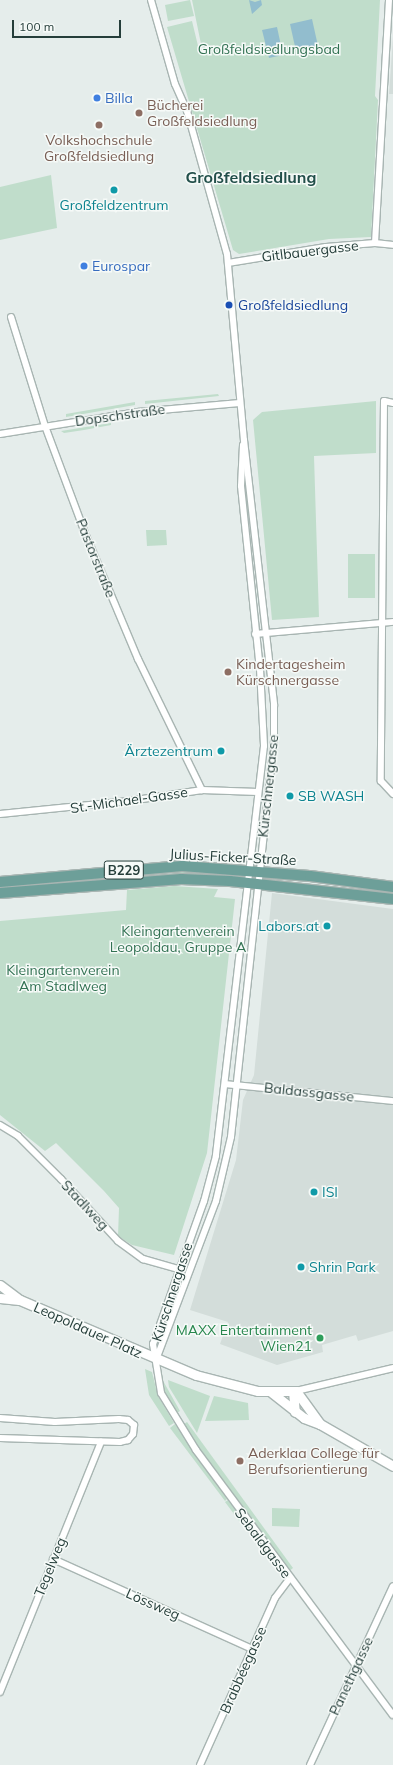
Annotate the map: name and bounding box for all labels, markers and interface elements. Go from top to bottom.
scale bar [14,12,123,38]
text: 100 m [19,19,54,34]
park label: Großfeldsiedlungsbad [198,41,340,57]
place label: Billa [105,90,133,106]
marker: Billa [92,93,102,103]
place label: Bücherei Großfeldsiedlung [147,97,257,130]
marker: Bücherei Großfeldsiedlung [134,108,144,118]
marker: Volkshochschule Großfeldsiedlung [94,120,104,130]
place label: Volkshochschule Großfeldsiedlung [44,132,154,164]
district label: Großfeldsiedlung [186,167,316,187]
marker: Großfeldzentrum [109,185,119,195]
place label: Großfeldzentrum [59,197,169,213]
street label: Gitlbauergasse [261,237,359,265]
place label: Eurospar [92,258,150,274]
marker: Eurospar [79,261,89,271]
place label: Großfeldsiedlung [238,297,348,313]
marker: Großfeldsiedlung [223,299,235,311]
street label: Dopschstraße [74,400,166,430]
street label: Pastorstraße [73,516,119,600]
place label: Kindertagesheim Kürschnergasse [236,656,346,688]
marker: Kindertagesheim Kürschnergasse [223,667,233,677]
street label: Kürschnergasse [254,734,282,838]
place label: Ärztezentrum [125,743,213,759]
marker: Ärztezentrum [216,746,226,756]
street label: St.-Michael-Gasse [69,783,189,817]
place label: SB WASH [298,788,364,804]
marker: SB WASH [285,791,295,801]
street label: Julius-Ficker-Straße [169,845,297,869]
road number: B229 [103,859,145,881]
place label: Labors.at [258,918,319,934]
marker: Labors.at [322,921,332,931]
park label: Kleingartenverein Leopoldau, Gruppe A [110,923,246,956]
park label: Kleingartenverein Am Stadlweg [6,962,120,994]
street label: Baldassgasse [263,1079,355,1105]
street label: Stadlweg [58,1177,112,1233]
place label: ISI [322,1184,338,1200]
marker: ISI [309,1187,319,1197]
street label: Kürschnergasse [148,1240,196,1344]
place label: Shrin Park [309,1259,376,1275]
marker: Shrin Park [296,1262,306,1272]
street label: Leopoldauer Platz [31,1299,145,1361]
place label: MAXX Entertainment Wien21 [176,1322,312,1354]
marker: MAXX Entertainment Wien21 [315,1333,325,1343]
place label: Aderklaa College für Berufsorientierung [248,1445,379,1478]
marker: Aderklaa College für Berufsorientierung [235,1456,245,1466]
street label: Sebaldgasse [231,1505,295,1581]
street label: Tegelweg [31,1535,69,1599]
street label: Lössweg [123,1585,183,1623]
street label: Brabbéegasse [216,1624,270,1716]
street label: Panethgasse [326,1634,376,1718]

